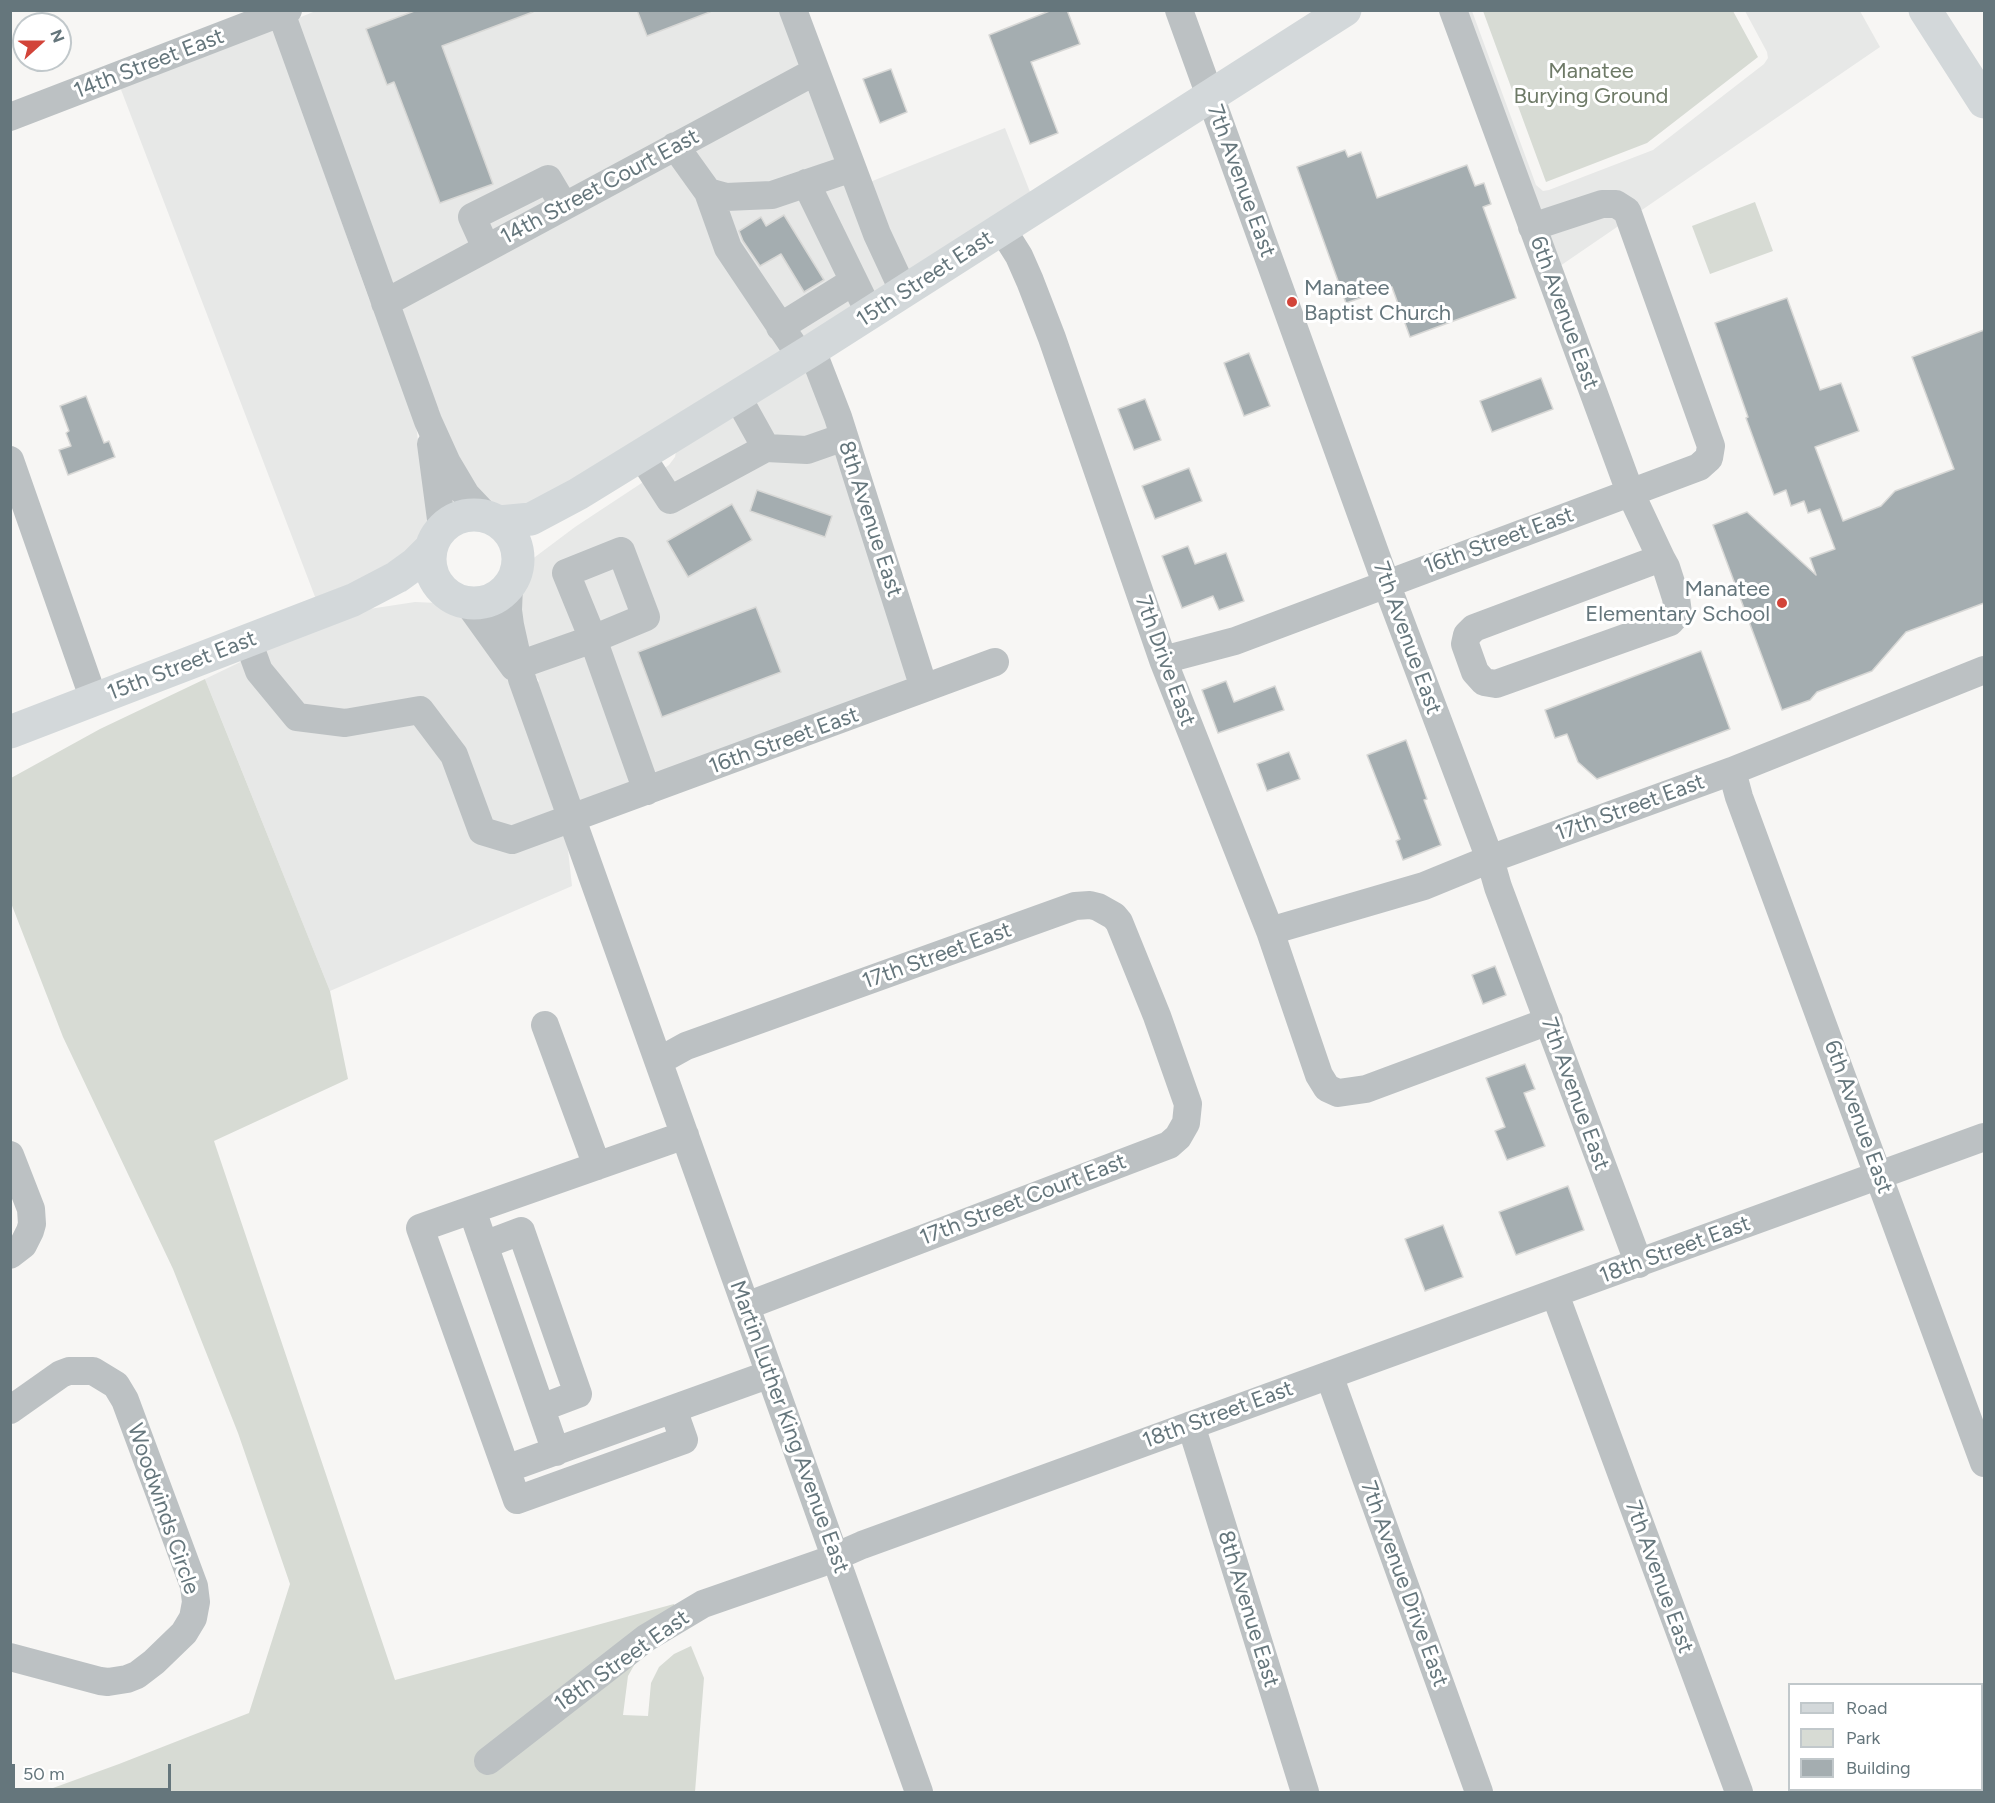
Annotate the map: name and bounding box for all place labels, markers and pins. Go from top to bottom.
place label: Manatee Baptist Church [1304,276,1451,328]
marker: Manatee Baptist Church [1285,295,1299,309]
place label: Manatee Elementary School [1585,577,1770,628]
marker: Manatee Elementary School [1775,596,1789,610]

